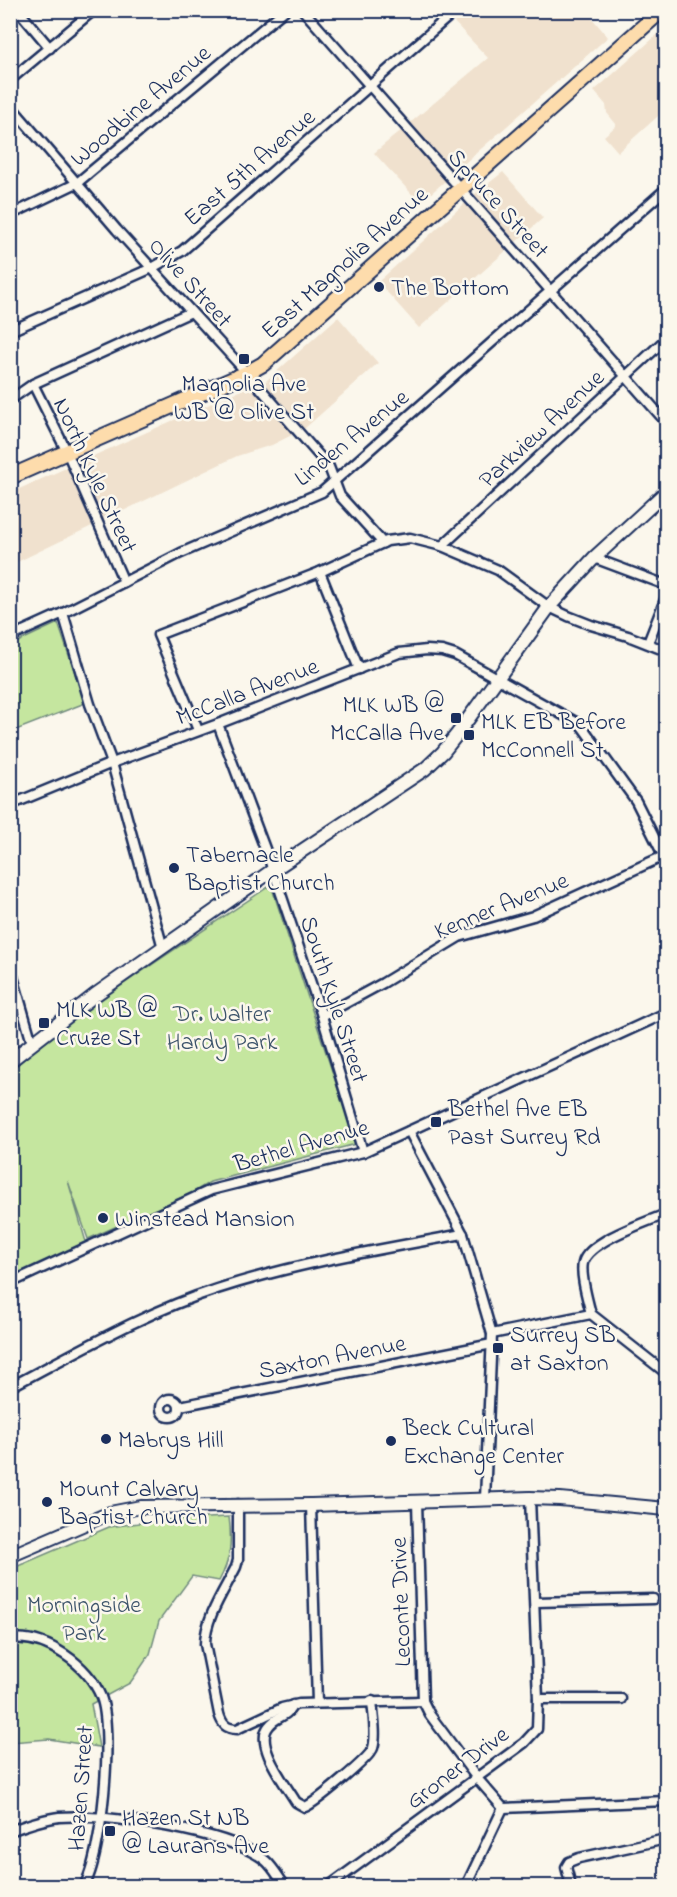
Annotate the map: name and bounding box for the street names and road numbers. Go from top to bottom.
street label: Woodbine Avenue [64,37,220,176]
street label: East 5th Avenue [177,101,324,236]
street label: Spruce Street [438,142,556,267]
street label: East Magnolia Avenue [254,179,437,349]
street label: Olive Street [139,231,239,337]
street label: Parkview Avenue [472,362,614,498]
street label: Linden Avenue [288,381,418,496]
street label: North Kyle Street [42,393,145,560]
street label: McCalla Avenue [172,650,324,737]
street label: Kenner Avenue [430,864,575,950]
street label: South Kyle Street [288,912,376,1088]
street label: Bethel Avenue [229,1111,374,1184]
street label: Saxton Avenue [256,1327,409,1390]
street label: Leconte Drive [383,1536,422,1667]
street label: Groner Drive [400,1718,518,1819]
street label: Hazen Street [61,1724,104,1852]

